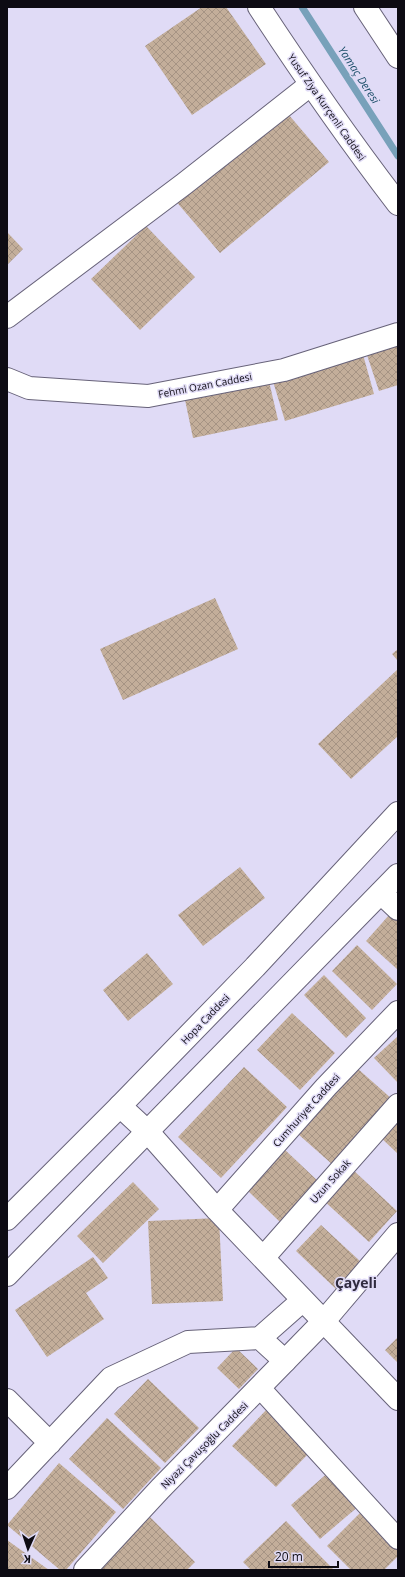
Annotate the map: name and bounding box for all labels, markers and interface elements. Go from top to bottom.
water label: Yamaç Deresi [335,43,384,107]
street label: Yusuf Ziya Kurçenli Caddesi [285,51,369,163]
street label: Fehmi Ozan Caddesi [157,369,253,401]
street label: Hopa Caddesi [178,991,232,1047]
street label: Cumhuriyet Caddesi [269,1070,343,1150]
street label: Uzun Sokak [307,1156,354,1206]
district label: Çayeli [335,1273,377,1292]
street label: Niyazi Çavuşoğlu Caddesi [157,1398,251,1492]
north arrow [8,1529,48,1569]
scale bar [269,1543,338,1569]
text: 20 m [275,1548,303,1565]
text: K [23,1552,31,1567]

